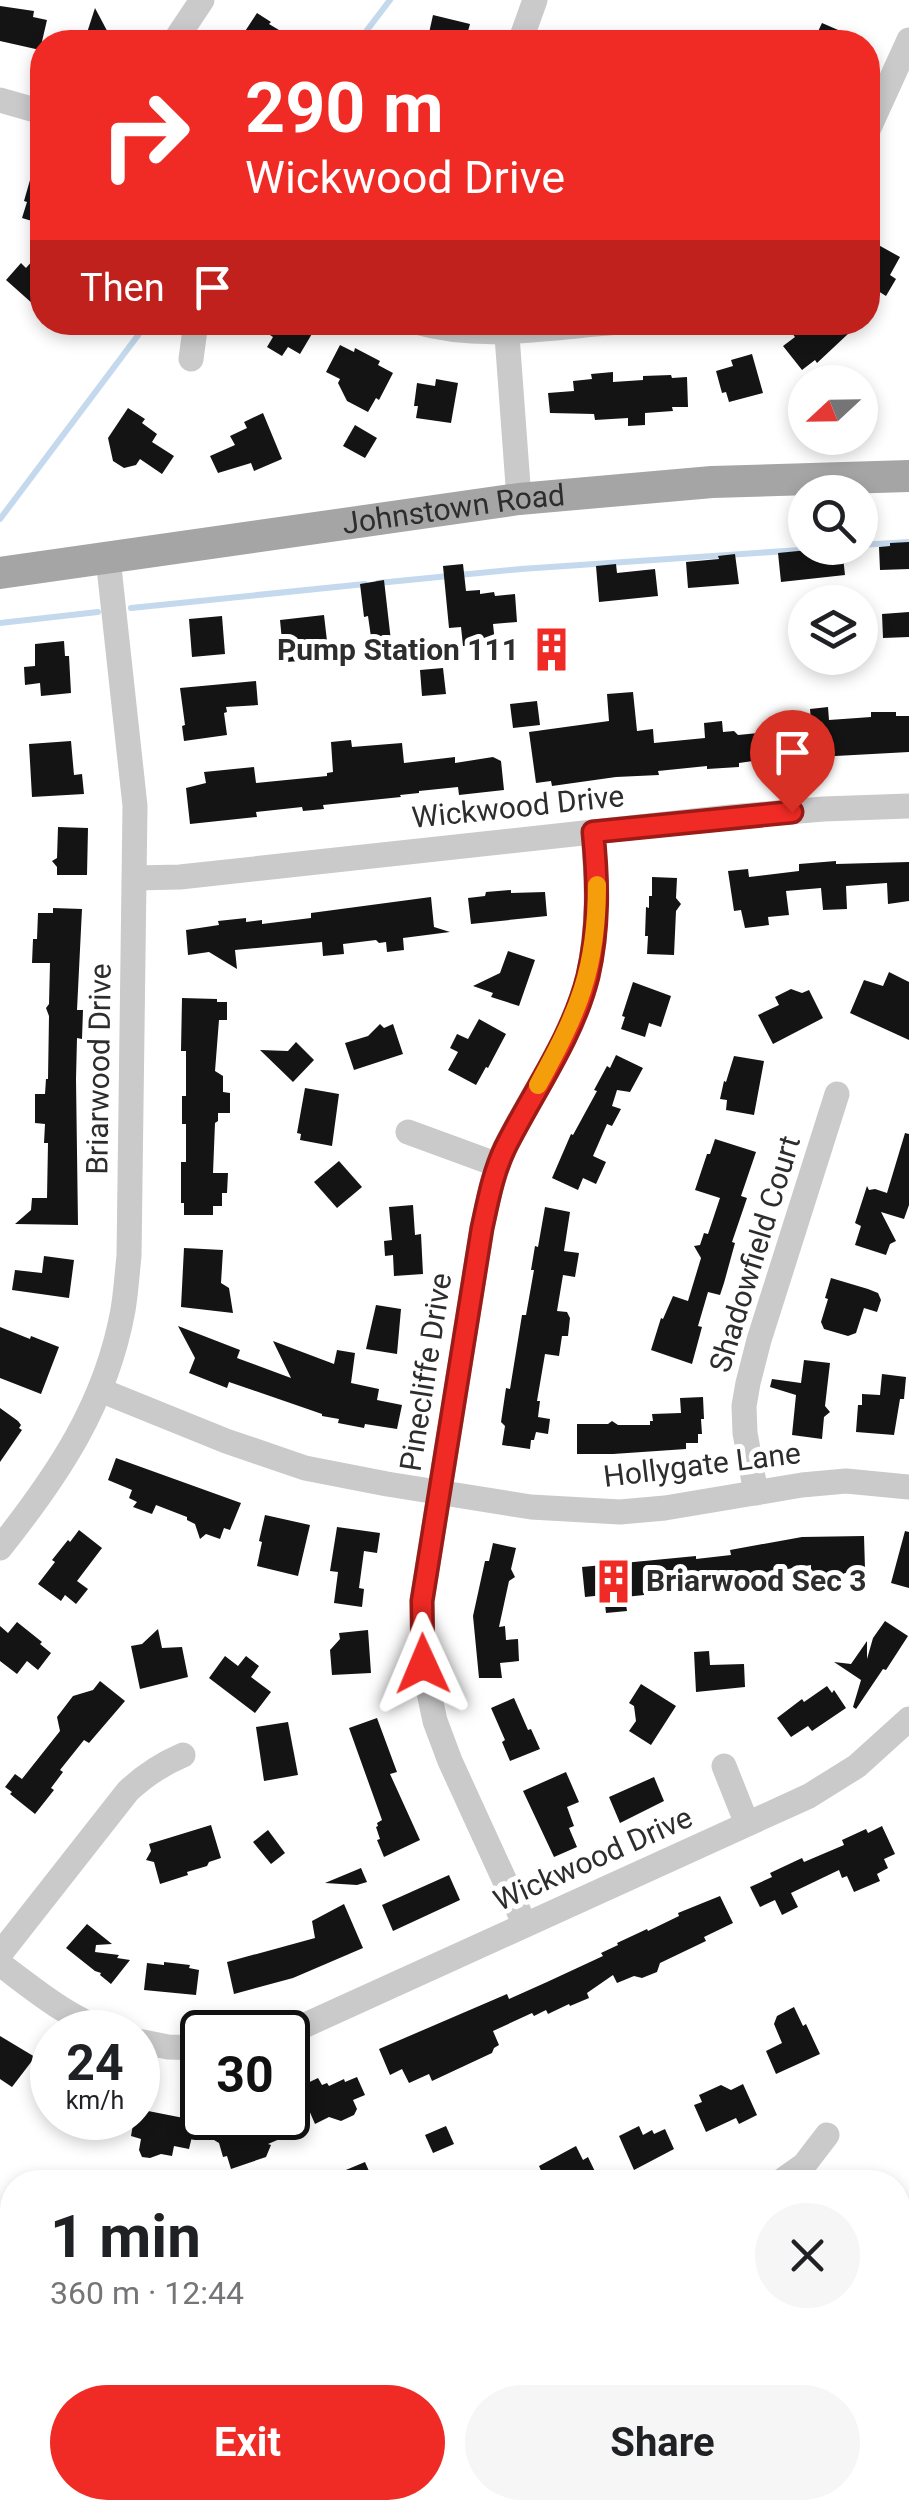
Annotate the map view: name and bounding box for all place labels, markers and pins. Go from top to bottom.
building icon: Pump Station 111 [528,626,576,674]
place label: Pump Station 111 [277,632,519,667]
pin [750,710,835,813]
building icon: Briarwood Sec 3 [589,1557,637,1605]
place label: Briarwood Sec 3 [646,1563,867,1598]

